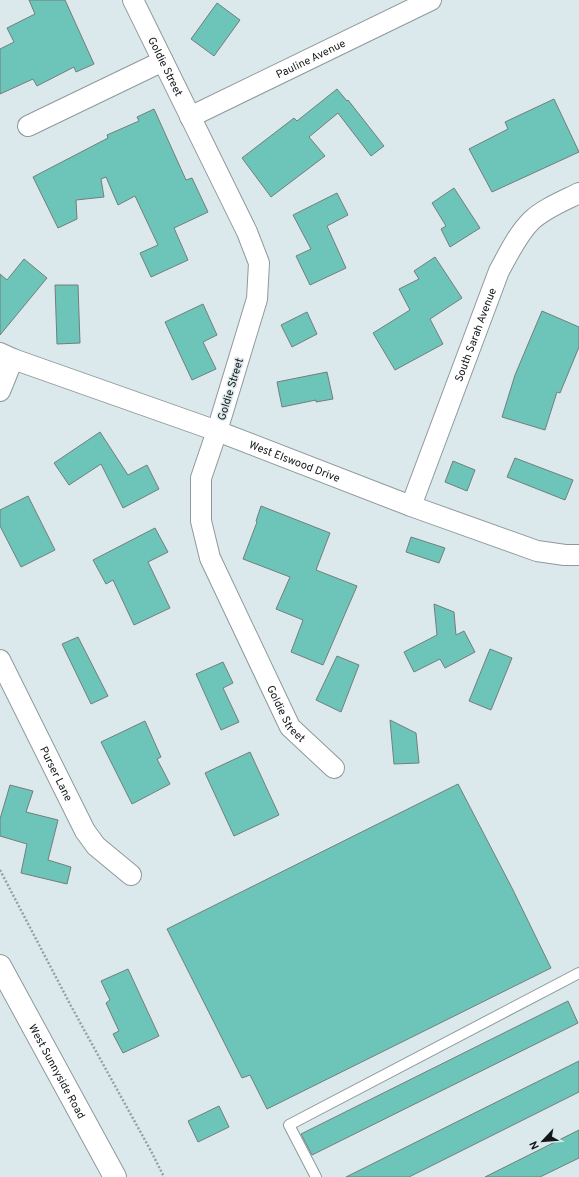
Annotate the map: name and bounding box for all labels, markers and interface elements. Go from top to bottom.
street label: Goldie Street [144,35,185,99]
street label: Pauline Avenue [274,37,348,82]
street label: South Sarah Avenue [452,286,500,384]
street label: Goldie Street [215,356,247,422]
street label: West Elswood Drive [247,438,342,486]
street label: Goldie Street [263,683,308,746]
street label: Purser Lane [36,744,75,804]
street label: West Sunnyside Road [25,1022,88,1122]
north arrow [523,1121,563,1161]
text: N [527,1138,543,1152]

